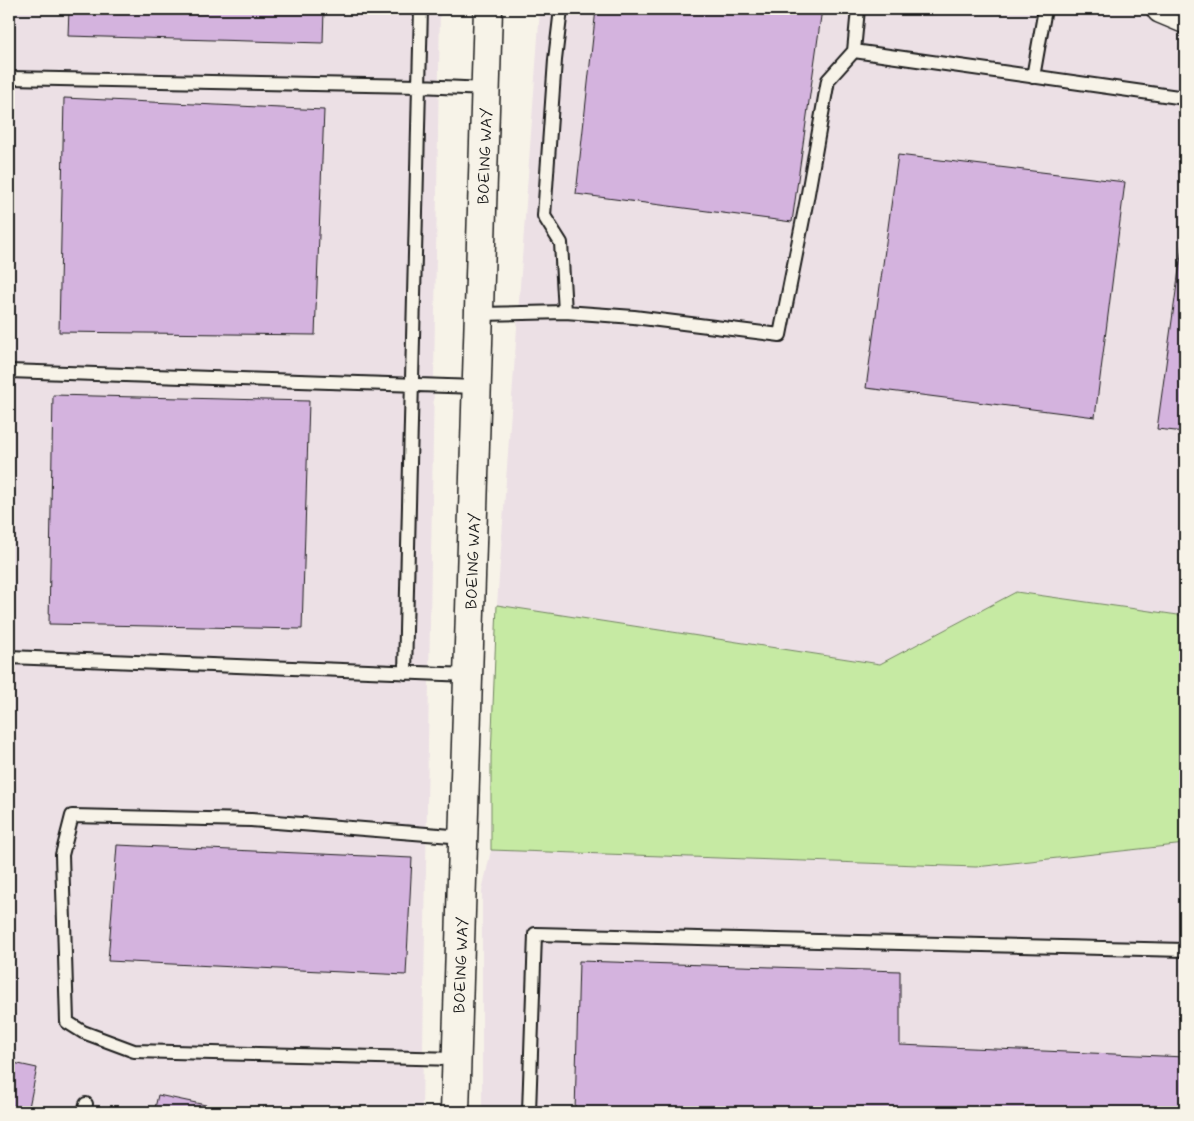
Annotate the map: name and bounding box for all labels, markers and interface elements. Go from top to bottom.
street label: BOEING WAY [473,108,498,205]
street label: BOEING WAY [461,513,486,610]
street label: BOEING WAY [449,917,474,1014]

